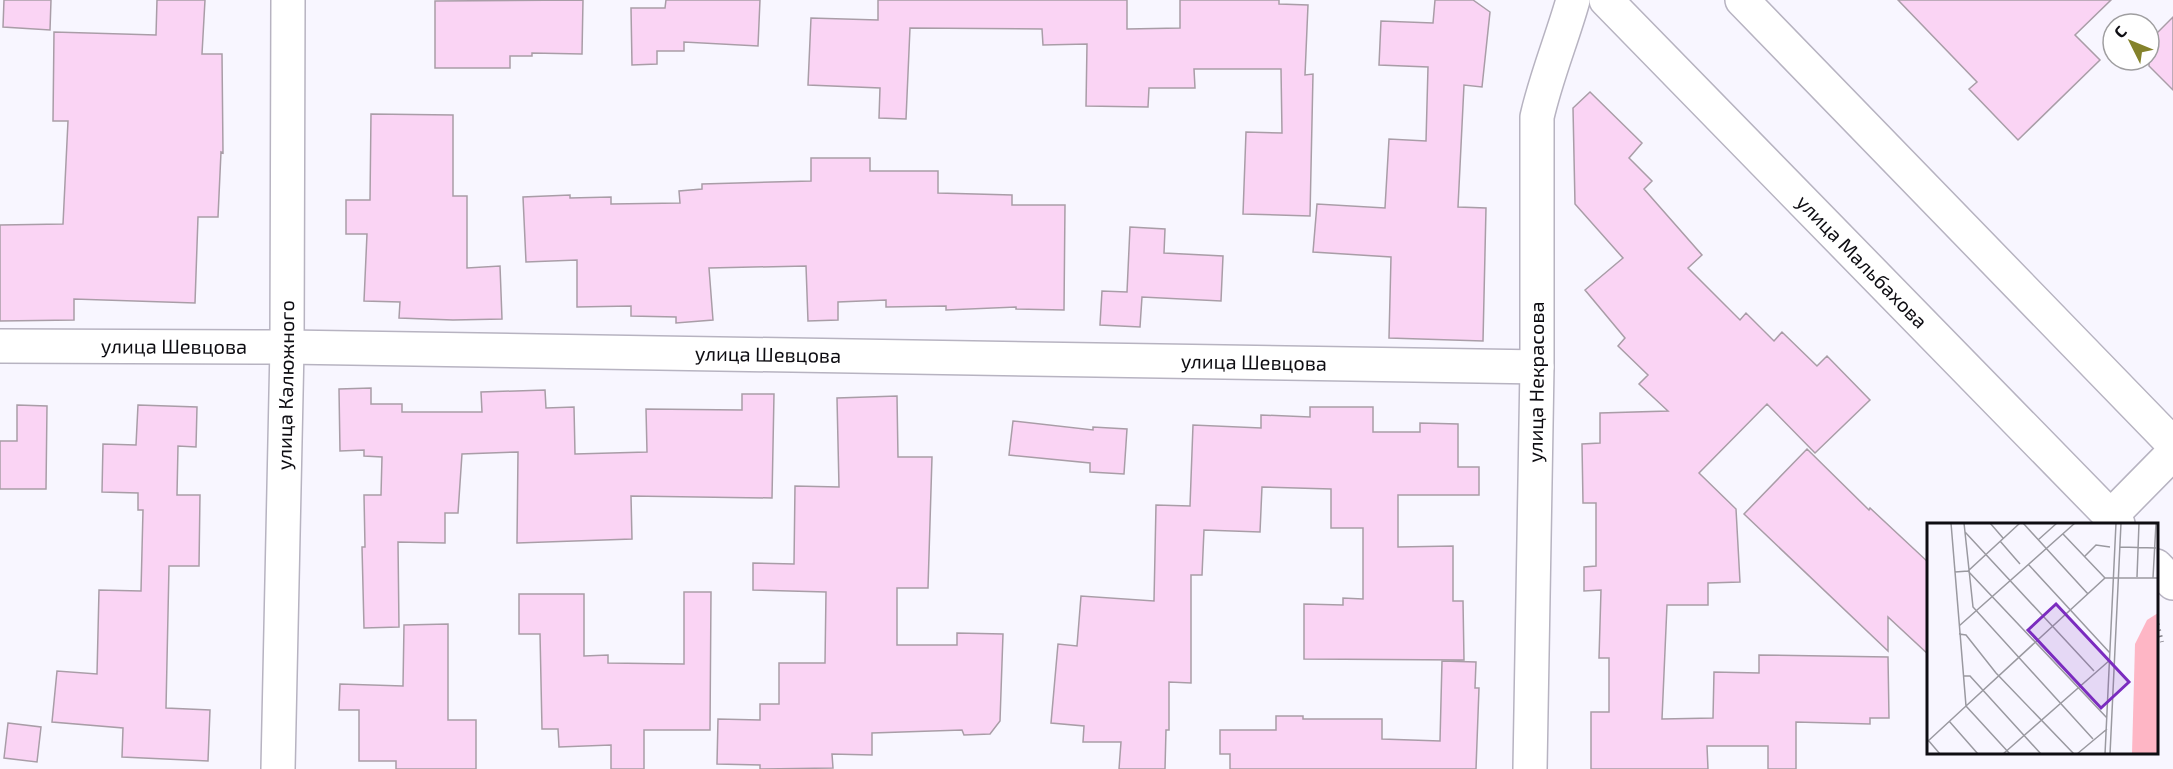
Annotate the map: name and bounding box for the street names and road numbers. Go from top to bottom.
street label: улица Мальбахова [1791,189,1933,333]
street label: улица Калюжного [271,300,298,470]
street label: улица Некрасова [1522,301,1548,463]
street label: улица Шевцова [101,333,247,358]
street label: улица Шевцова [695,341,841,367]
street label: улица Шевцова [1181,348,1327,375]

